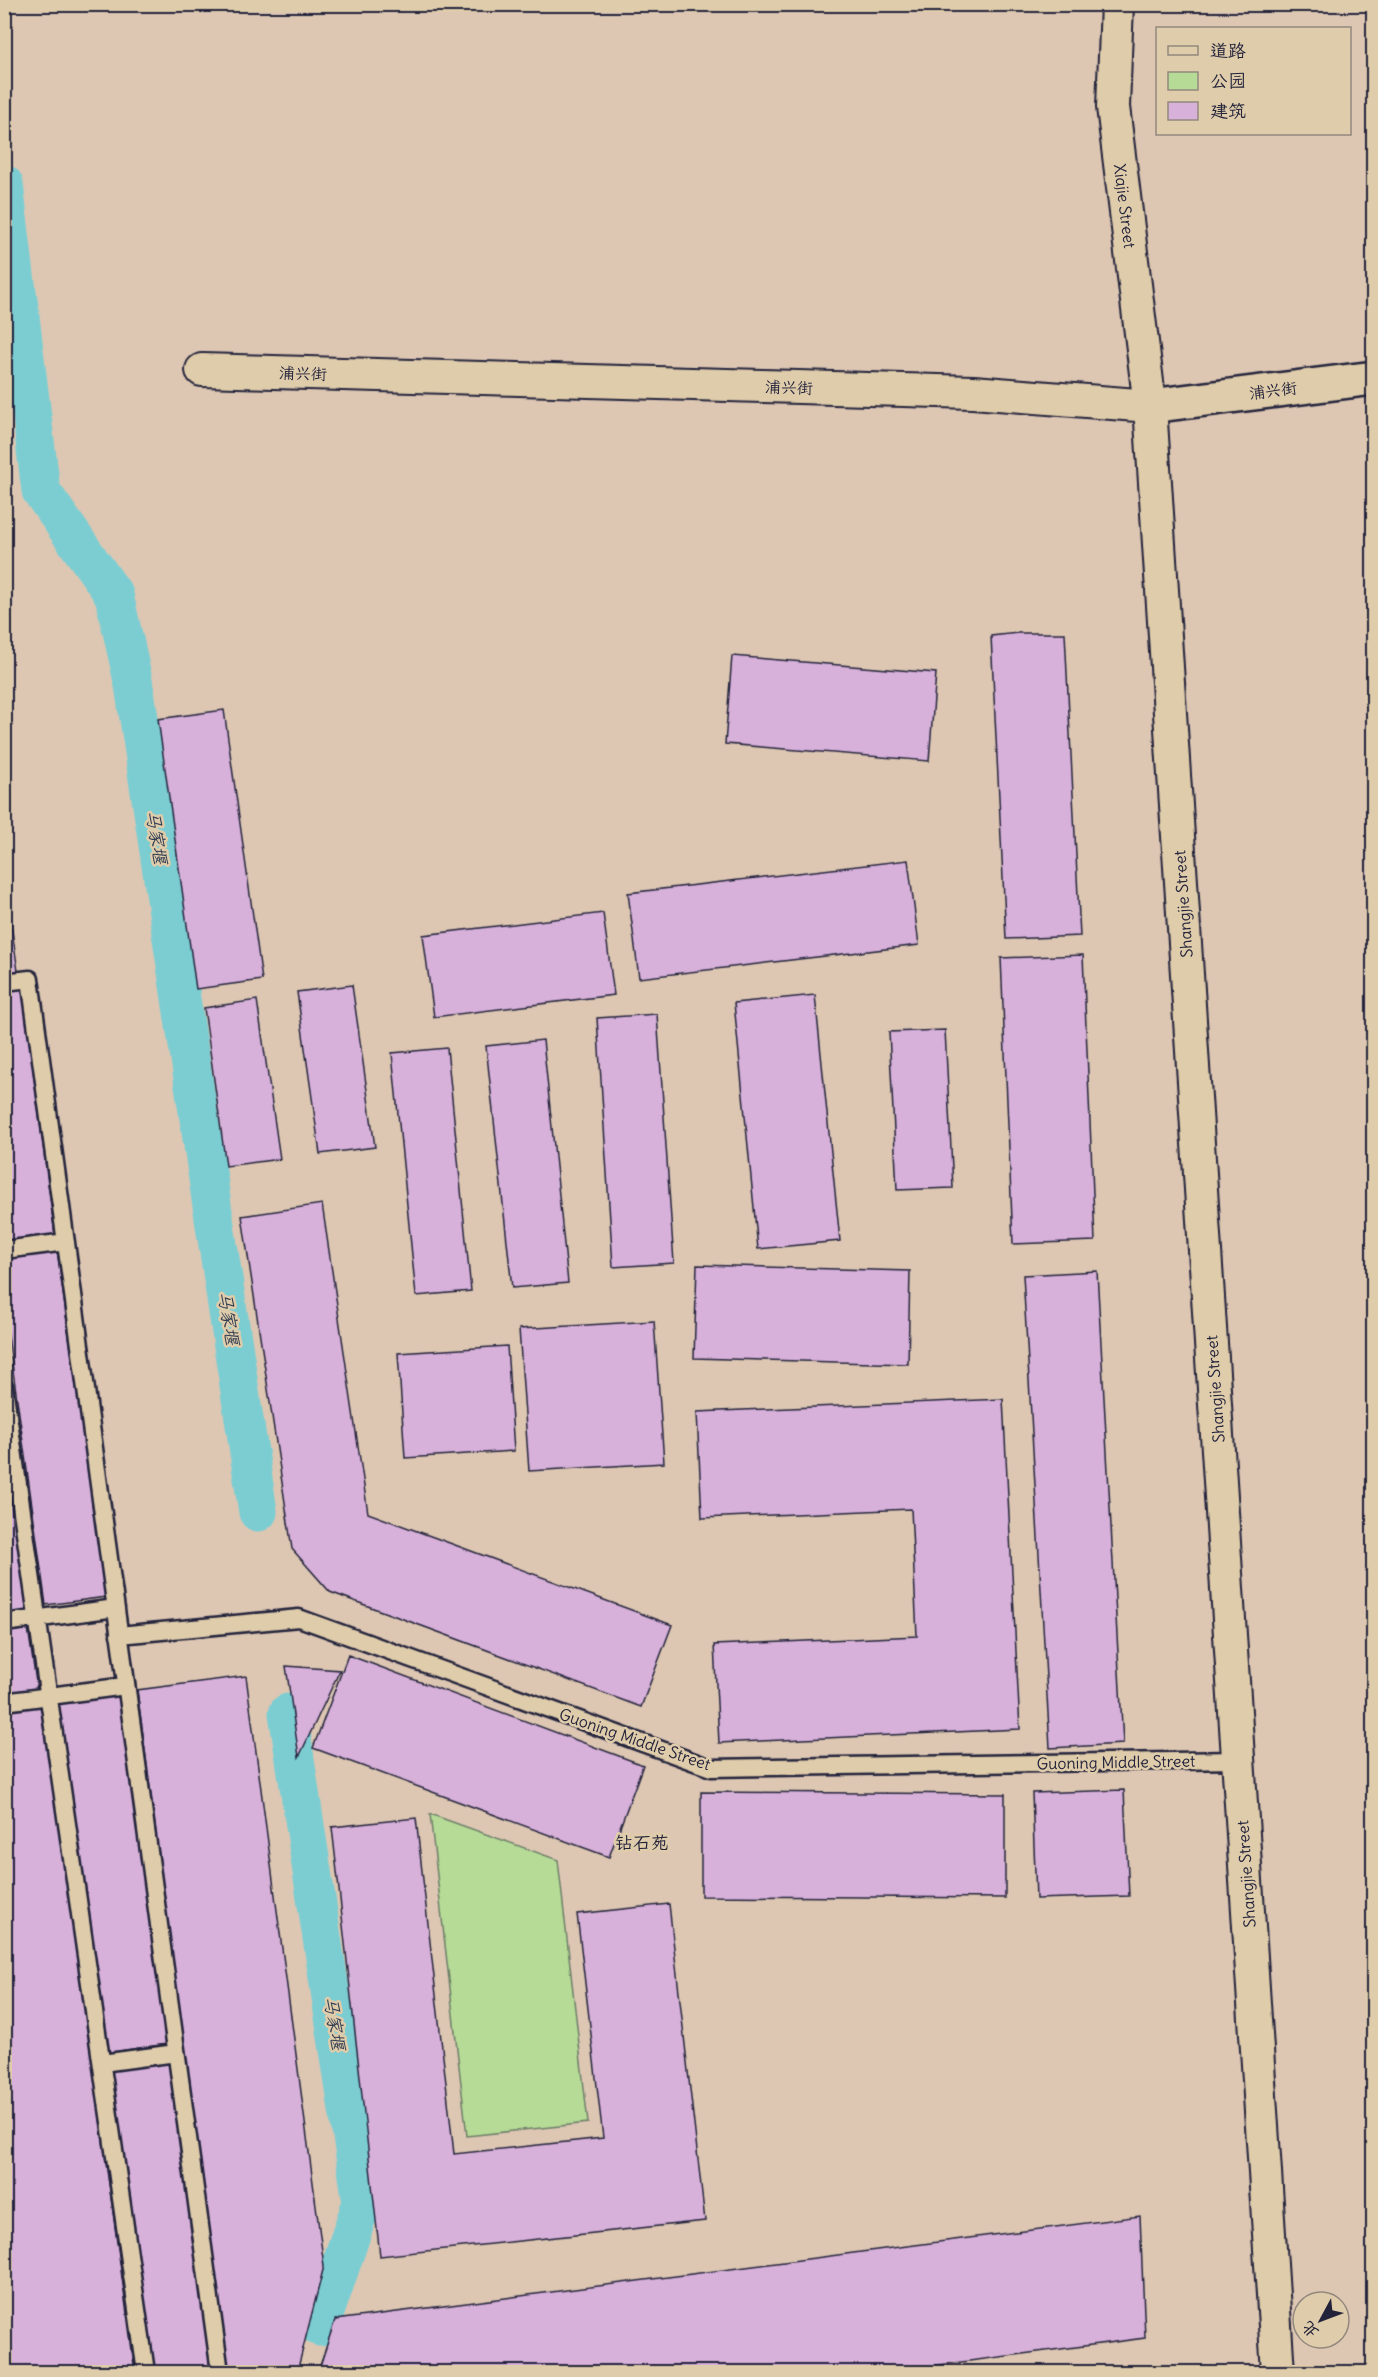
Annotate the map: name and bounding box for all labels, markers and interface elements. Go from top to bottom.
legend [1156,27,1351,135]
text: 道路 [1210,39,1246,62]
text: 公园 [1210,69,1246,92]
text: 建筑 [1210,99,1246,122]
street label: Xiajie Street [1110,163,1140,250]
street label: 浦兴街 [279,362,327,384]
street label: 浦兴街 [765,376,813,398]
street label: 浦兴街 [1248,377,1298,403]
water label: 马家堰 [141,809,173,867]
street label: Shangjie Street [1169,849,1197,958]
water label: 马家堰 [213,1290,245,1348]
street label: Shangjie Street [1201,1334,1229,1443]
street label: Guoning Middle Street [557,1704,714,1774]
street label: Guoning Middle Street [1036,1751,1196,1773]
street label: Shangjie Street [1232,1819,1260,1928]
district label: 钻石苑 [615,1831,669,1854]
water label: 马家堰 [319,1995,351,2053]
north arrow [1291,2290,1351,2350]
text: 北 [1297,2317,1322,2342]

